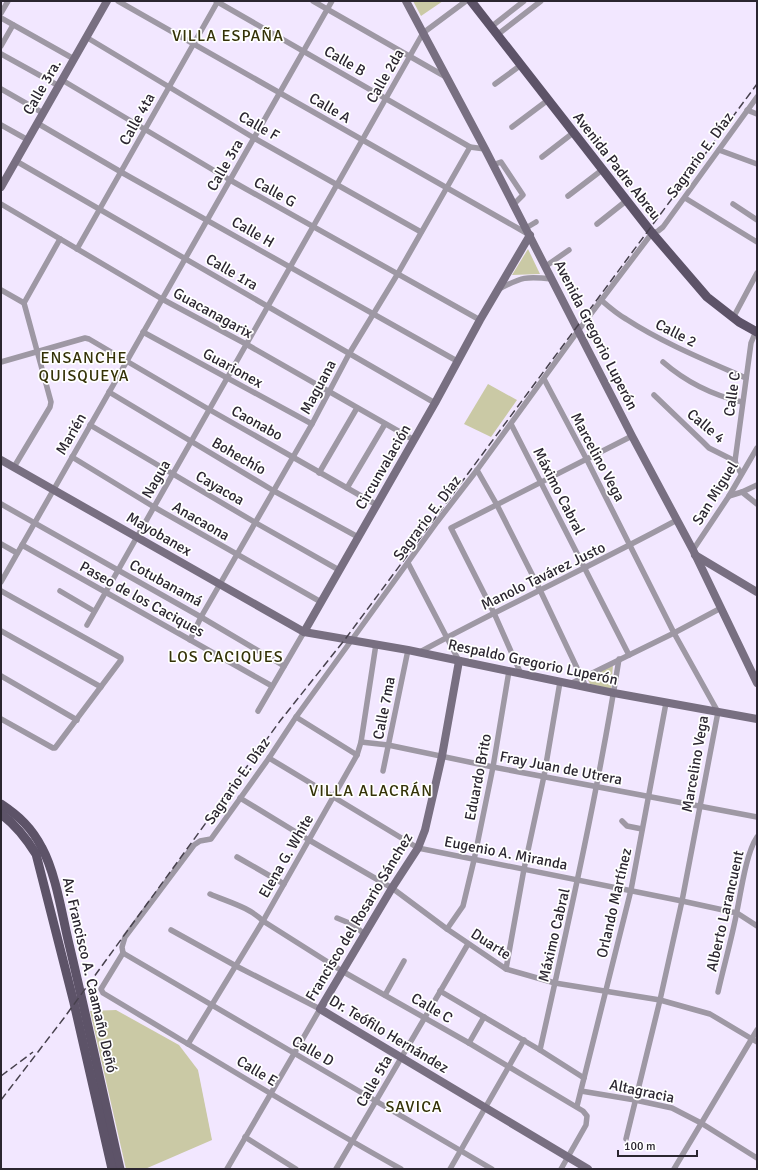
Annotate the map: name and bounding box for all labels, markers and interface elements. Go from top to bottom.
district label: VILLA ESPAÑA [172,26,284,46]
street label: Calle B [321,42,369,80]
street label: Calle 2da [362,46,408,106]
street label: Calle 3ra. [19,56,65,118]
street label: Calle A [306,89,354,127]
street label: Calle 4ta [115,90,159,148]
street label: Calle F [236,107,283,145]
street label: Avenida Padre Abreu [569,108,665,224]
street label: Sagrario E. Díaz [663,108,737,201]
street label: Calle 3ra [203,136,247,194]
street label: Calle G [251,173,299,211]
street label: Calle H [229,213,277,251]
street label: Calle 1ra [203,250,261,294]
street label: Avenida Gregorio Luperón [550,257,642,413]
street label: Guacanagarix [170,284,256,342]
street label: Calle 2 [652,315,700,351]
street label: Guarionex [200,344,266,392]
district label: ENSANCHE QUISQUEYA [39,348,129,386]
street label: Maguana [296,357,340,417]
street label: Calle C [720,371,744,417]
street label: Caonabo [228,402,286,444]
street label: Calle 4 [683,405,729,447]
street label: Marién [52,410,90,458]
street label: Marcelino Vega [567,410,629,504]
street label: Circunvalación [351,421,415,513]
street label: Bohechío [209,433,270,479]
street label: Máximo Cabral [529,444,589,538]
street label: Nagua [138,457,174,501]
street label: San Miguel [688,458,742,528]
street label: Cayacoa [192,467,248,509]
street label: Sagrario E. Díaz [389,472,465,564]
street label: Anacaona [169,497,233,545]
street label: Mayobanex [123,508,195,560]
street label: Manolo Tavárez Justo [478,538,608,614]
street label: Cotubanamá [126,556,206,610]
street label: Paseo de los Caciques [77,557,208,641]
street label: Respaldo Gregorio Luperón [446,635,620,689]
district label: LOS CACIQUES [168,647,284,667]
street label: Calle 7ma [369,675,399,741]
street label: Marcelino Vega [678,714,712,814]
street label: Eduardo Brito [461,732,495,822]
street label: Sagrario E. Díaz [200,734,274,828]
street label: Fray Juan de Utrera [498,747,624,789]
district label: VILLA ALACRÁN [309,781,433,801]
street label: Elena G. White [255,811,317,901]
street label: Francisco del Rosario Sánchez [302,829,417,1004]
street label: Eugenio A. Miranda [443,832,569,874]
street label: Orlando Martínez [593,846,635,960]
street label: Alberto Larancuent [702,849,748,973]
street label: Av. Francisco A. Caamaño Deñó [59,876,121,1075]
street label: Máximo Cabral [534,886,574,984]
street label: Duarte [468,924,514,964]
street label: Calle C [408,989,456,1027]
street label: Dr. Teófilo Hernández [326,991,452,1077]
street label: Calle D [289,1032,337,1070]
street label: Calle E [233,1052,281,1090]
street label: Calle 5ta [352,1052,396,1110]
street label: Altagracia [608,1075,676,1107]
district label: SAVICA [385,1097,443,1117]
scale bar [618,1132,697,1158]
text: 100 m [624,1139,656,1154]

